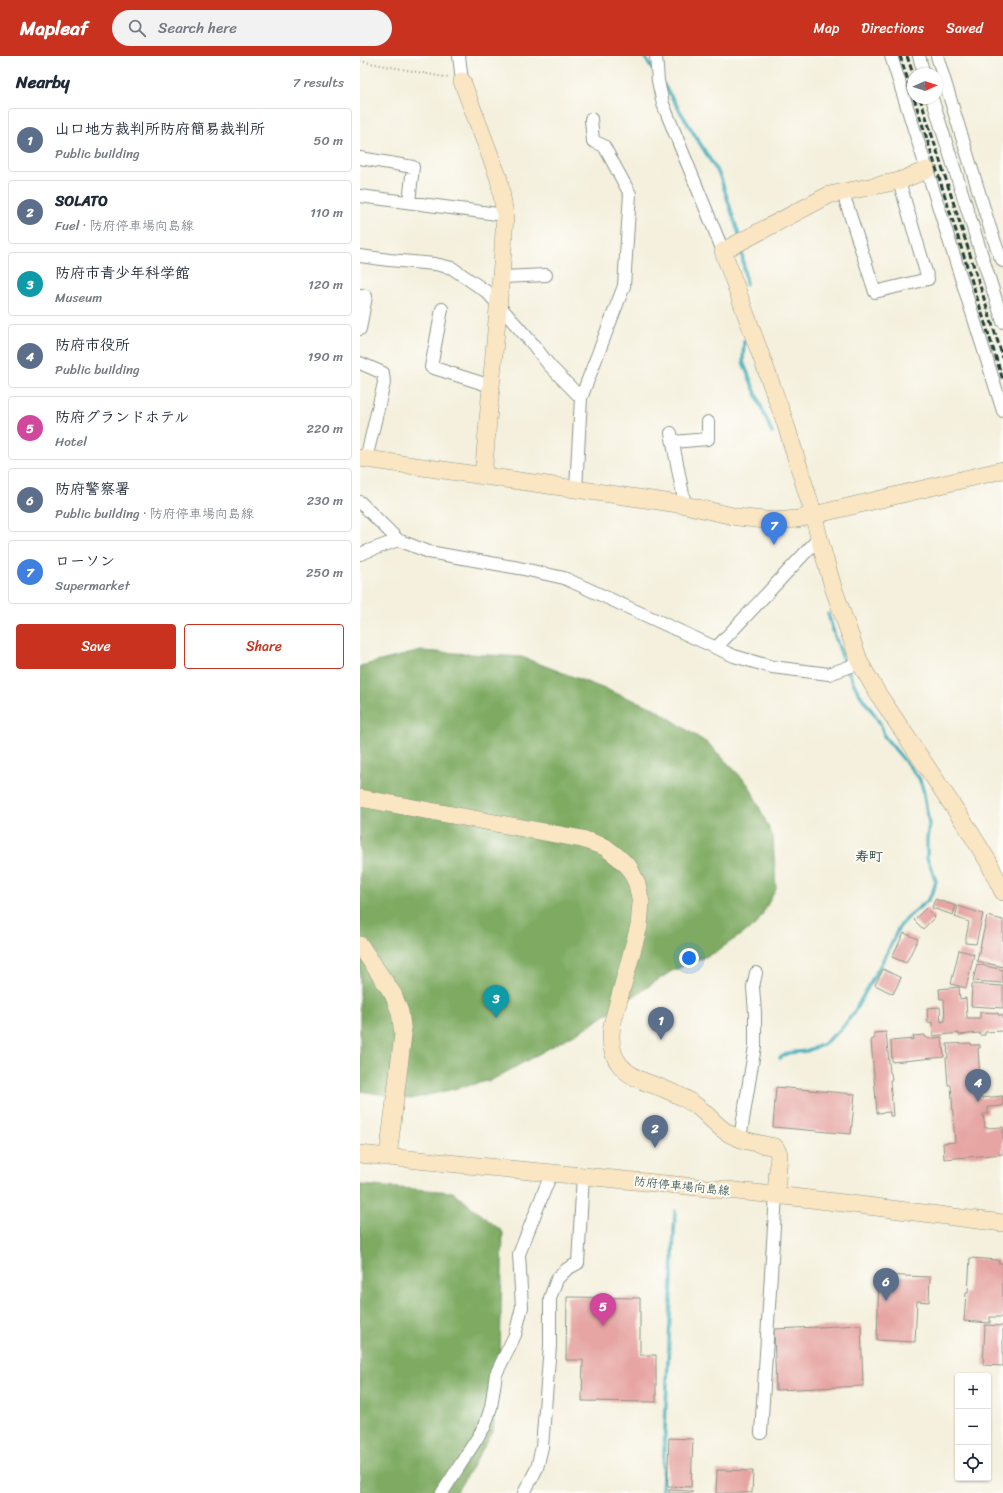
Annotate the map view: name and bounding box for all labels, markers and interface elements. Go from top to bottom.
search box [112,10,392,46]
text: Mapleaf [20,12,88,45]
text: Search here [158,15,237,41]
text: Map [813,16,839,41]
text: Directions [861,16,924,41]
text: Saved [946,16,983,41]
icon: search [126,17,148,39]
text: Nearby [16,67,70,97]
north arrow [907,68,943,104]
text: 7 results [293,71,344,94]
text: 山口地方裁判所防府簡易裁判所 [55,116,265,142]
text: 1 [27,129,33,152]
text: 50 m [313,129,343,152]
text: Public building [55,142,140,165]
text: SOLATO [55,188,108,214]
text: 2 [26,201,34,224]
text: 110 m [310,201,343,224]
text: Fuel · 防府停車場向島線 [55,214,194,237]
text: 防府市青少年科学館 [55,260,190,286]
text: 3 [26,273,34,296]
text: 120 m [308,273,343,296]
text: Museum [55,286,102,309]
text: 防府市役所 [55,332,130,358]
text: 4 [26,345,34,368]
text: 190 m [308,345,343,368]
text: Public building [55,358,140,381]
text: 防府グランドホテル [55,404,189,430]
text: 5 [26,417,34,440]
text: 220 m [306,417,343,440]
text: Hotel [55,430,87,453]
text: 防府警察署 [55,476,130,502]
text: 6 [26,489,34,512]
text: 230 m [307,489,343,512]
text: Public building · 防府停車場向島線 [55,502,254,525]
pin: 7 [761,512,787,545]
text: ローソン [55,548,115,574]
text: 7 [26,561,34,584]
text: 250 m [306,561,343,584]
text: Supermarket [55,574,130,597]
button: Save [16,624,176,669]
button: Share [184,624,344,669]
district label: 寿町 [855,844,883,869]
your location [679,948,699,968]
pin: 3 [483,985,509,1018]
pin: 1 [648,1007,674,1040]
pin: 4 [965,1069,991,1102]
pin: 2 [642,1115,668,1148]
street label: 防府停車場向島線 [633,1170,731,1202]
pin: 6 [873,1268,899,1301]
pin: 5 [590,1293,616,1326]
map controls [955,1373,991,1481]
button: + [955,1373,991,1409]
button: − [955,1409,991,1445]
button: locate [955,1445,991,1481]

